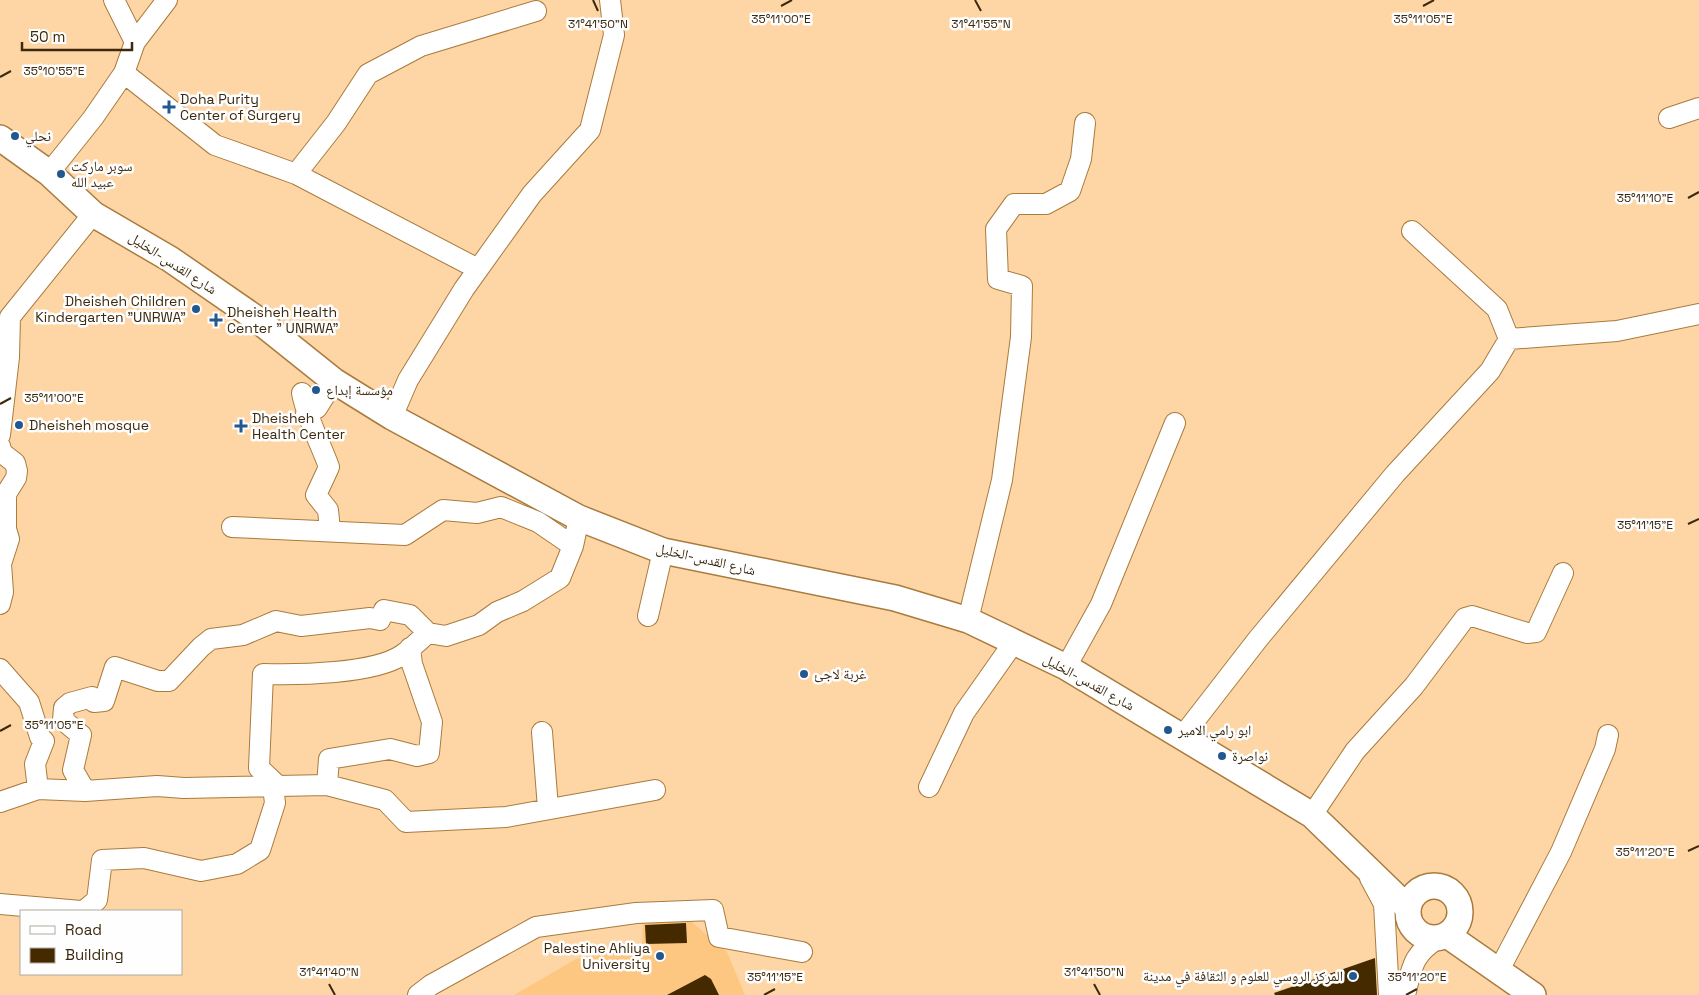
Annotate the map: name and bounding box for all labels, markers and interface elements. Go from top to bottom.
text: 35°11'00"E [751,11,811,27]
text: 35°11'05"E [1394,11,1453,27]
text: 31°41'50"N [568,16,628,32]
text: 31°41'55"N [951,16,1011,32]
scale bar [22,20,132,52]
text: 50 m [30,27,65,46]
text: 35°10'55"E [24,63,85,79]
place label: Doha Purity Center of Surgery [180,90,300,124]
marker: Doha Purity Center of Surgery [162,100,176,114]
place label: نحلي [25,127,51,148]
marker: نحلي [9,130,21,142]
place label: سوبر ماركت عبيد الله [71,157,132,191]
marker: سوبر ماركت عبيد الله [55,168,67,180]
text: 35°11'10"E [1617,190,1674,206]
street label: شارع القدس-الخليل [125,228,220,299]
place label: Dheisheh Children Kindergarten "UNRWA" [35,292,186,326]
marker: Dheisheh Children Kindergarten "UNRWA" [190,303,202,315]
place label: Dheisheh Health Center " UNRWA" [227,303,339,337]
marker: Dheisheh Health Center " UNRWA" [209,313,223,327]
place label: مؤسسة إبداع [326,381,393,400]
marker: مؤسسة إبداع [310,384,322,396]
text: 35°11'00"E [24,390,84,406]
place label: Dheisheh Health Center [252,409,345,443]
place label: Dheisheh mosque [29,416,149,434]
marker: Dheisheh mosque [13,419,25,431]
marker: Dheisheh Health Center [234,419,248,433]
text: 35°11'15"E [1617,517,1673,533]
street label: شارع القدس-الخليل [654,539,757,580]
street label: شارع القدس-الخليل [1040,650,1138,715]
place label: غربة لاجئ [814,665,866,683]
marker: غربة لاجئ [798,668,810,680]
text: 35°11'05"E [25,717,84,733]
place label: ابو رامي الامير [1177,721,1251,742]
marker: ابو رامي الامير [1162,724,1174,736]
place label: نواصرة [1232,747,1268,765]
marker: نواصرة [1216,750,1228,762]
text: 35°11'20"E [1616,844,1675,860]
legend [20,910,182,975]
text: Road [65,920,102,939]
place label: Palestine Ahliya University [544,939,650,973]
text: Building [65,945,124,964]
marker: Palestine Ahliya University [654,950,666,962]
text: 31°41'40"N [299,964,359,980]
text: 31°41'50"N [1064,964,1124,980]
place label: المركز الروسي للعلوم و الثقافة في مدينة [1143,967,1343,988]
text: 35°11'15"E [747,969,803,985]
text: 35°11'20"E [1388,969,1447,985]
marker: المركز الروسي للعلوم و الثقافة في مدينة [1347,970,1359,982]

